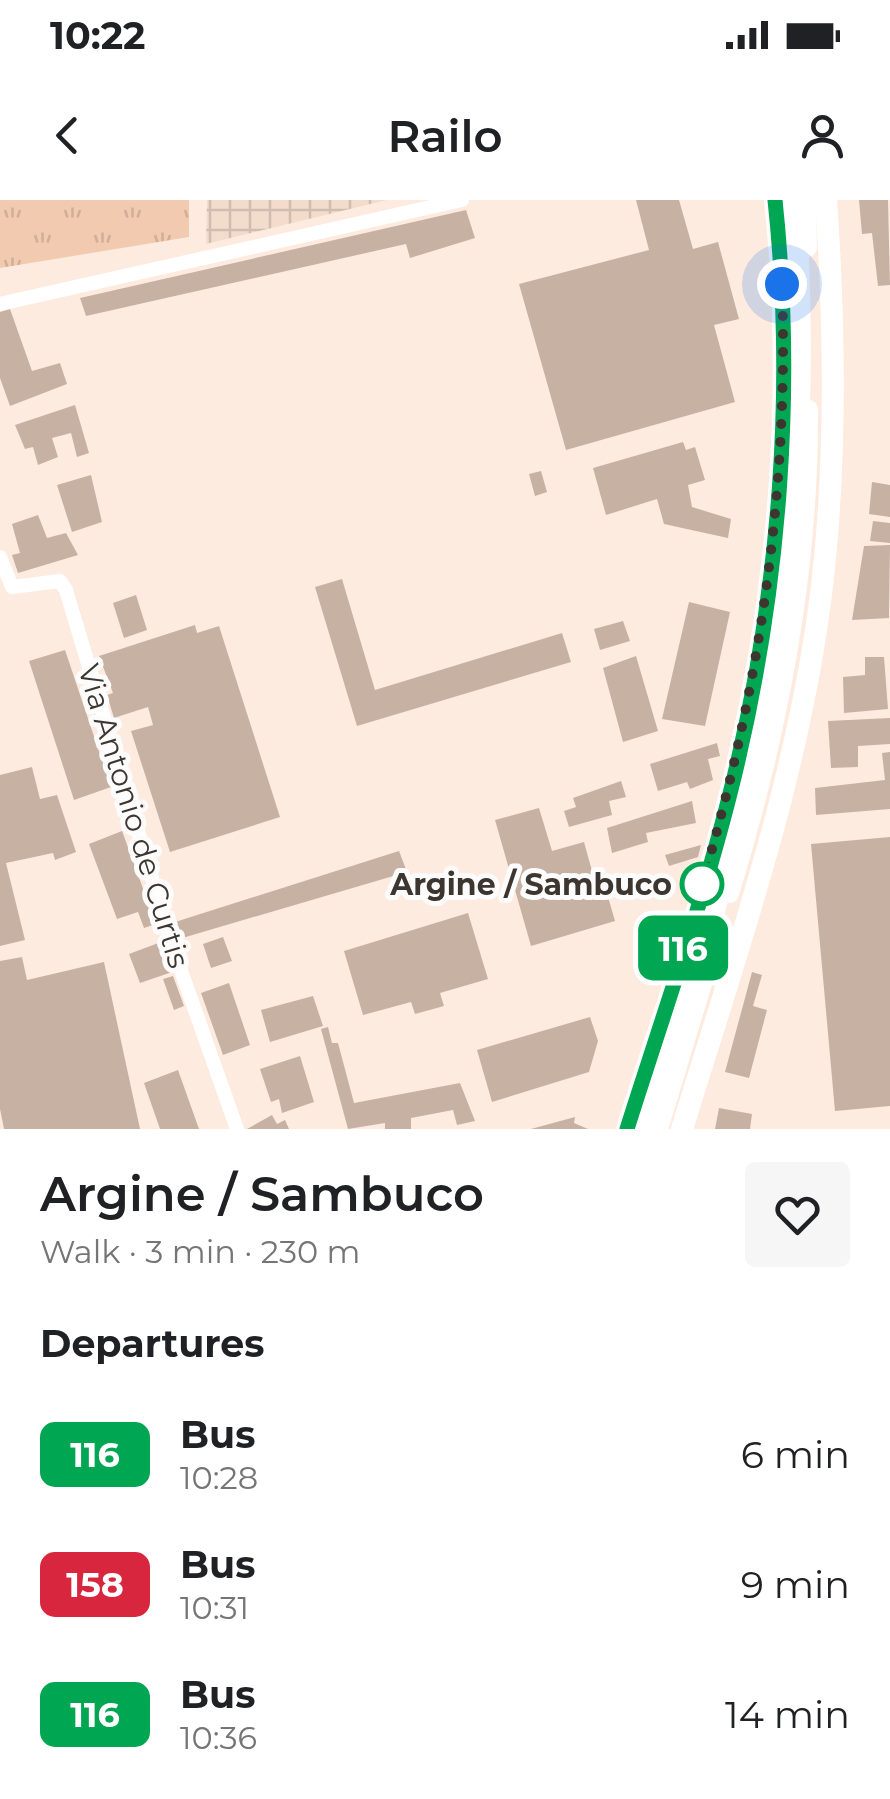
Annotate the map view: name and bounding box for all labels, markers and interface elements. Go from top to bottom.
text: 10:22 [50,12,146,59]
icon: back [40,108,95,163]
text: Railo [387,108,503,163]
icon: person [795,108,850,163]
your location [757,259,807,309]
street label: Via Antonio de Curtis [70,660,198,972]
marker: Argine / Sambuco [681,863,723,905]
place label: Argine / Sambuco [389,866,672,903]
line badge: 116 [626,916,740,980]
text: 116 [658,927,708,970]
button: heart [745,1162,850,1267]
text: Argine / Sambuco [40,1165,484,1223]
text: Walk · 3 min · 230 m [40,1232,360,1271]
text: Departures [40,1320,264,1367]
text: Bus [180,1411,255,1458]
text: 6 min [741,1431,850,1478]
text: 116 [70,1433,120,1476]
text: 10:28 [180,1458,258,1497]
text: Bus [180,1541,255,1588]
text: 9 min [741,1561,850,1608]
text: 158 [66,1563,124,1606]
text: 10:31 [180,1588,249,1627]
text: Bus [180,1671,255,1718]
text: 14 min [725,1691,850,1738]
text: 116 [70,1693,120,1736]
text: 10:36 [180,1718,257,1757]

